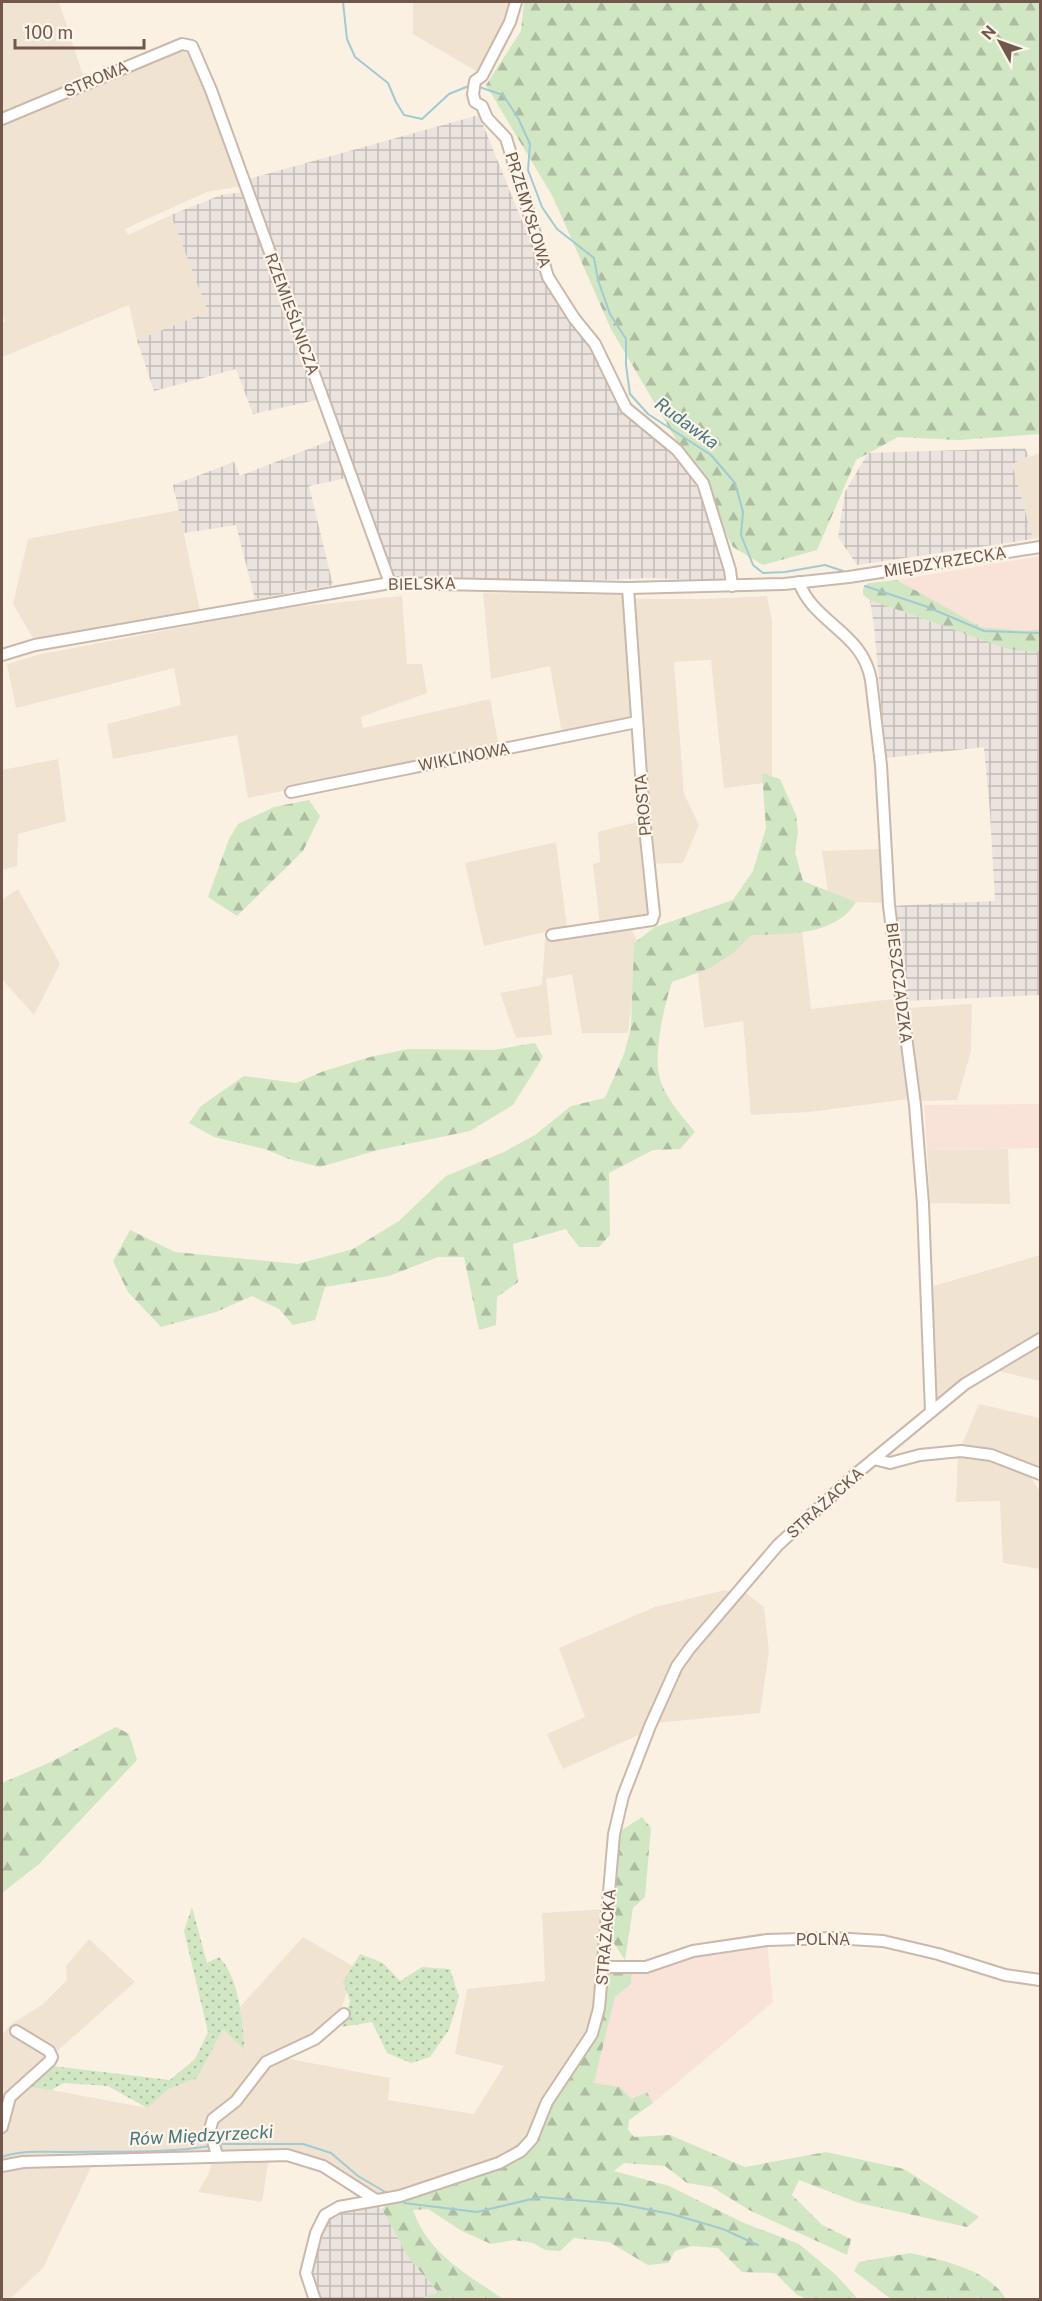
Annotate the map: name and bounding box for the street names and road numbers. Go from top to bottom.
street label: STROMA [61,57,131,101]
street label: PRZEMYSŁOWA [501,150,555,270]
street label: RZEMIEŚLNICZA [261,250,324,378]
street label: MIĘDZYRZECKA [882,543,1008,581]
street label: BIELSKA [388,574,456,594]
street label: WIKLINOWA [417,739,511,775]
street label: PROSTA [631,773,655,837]
street label: BIESZCZADZKA [882,921,916,1045]
street label: STRAŻACKA [782,1463,867,1542]
street label: STRAŻACKA [591,1888,620,1986]
street label: POLNA [796,1930,850,1949]

